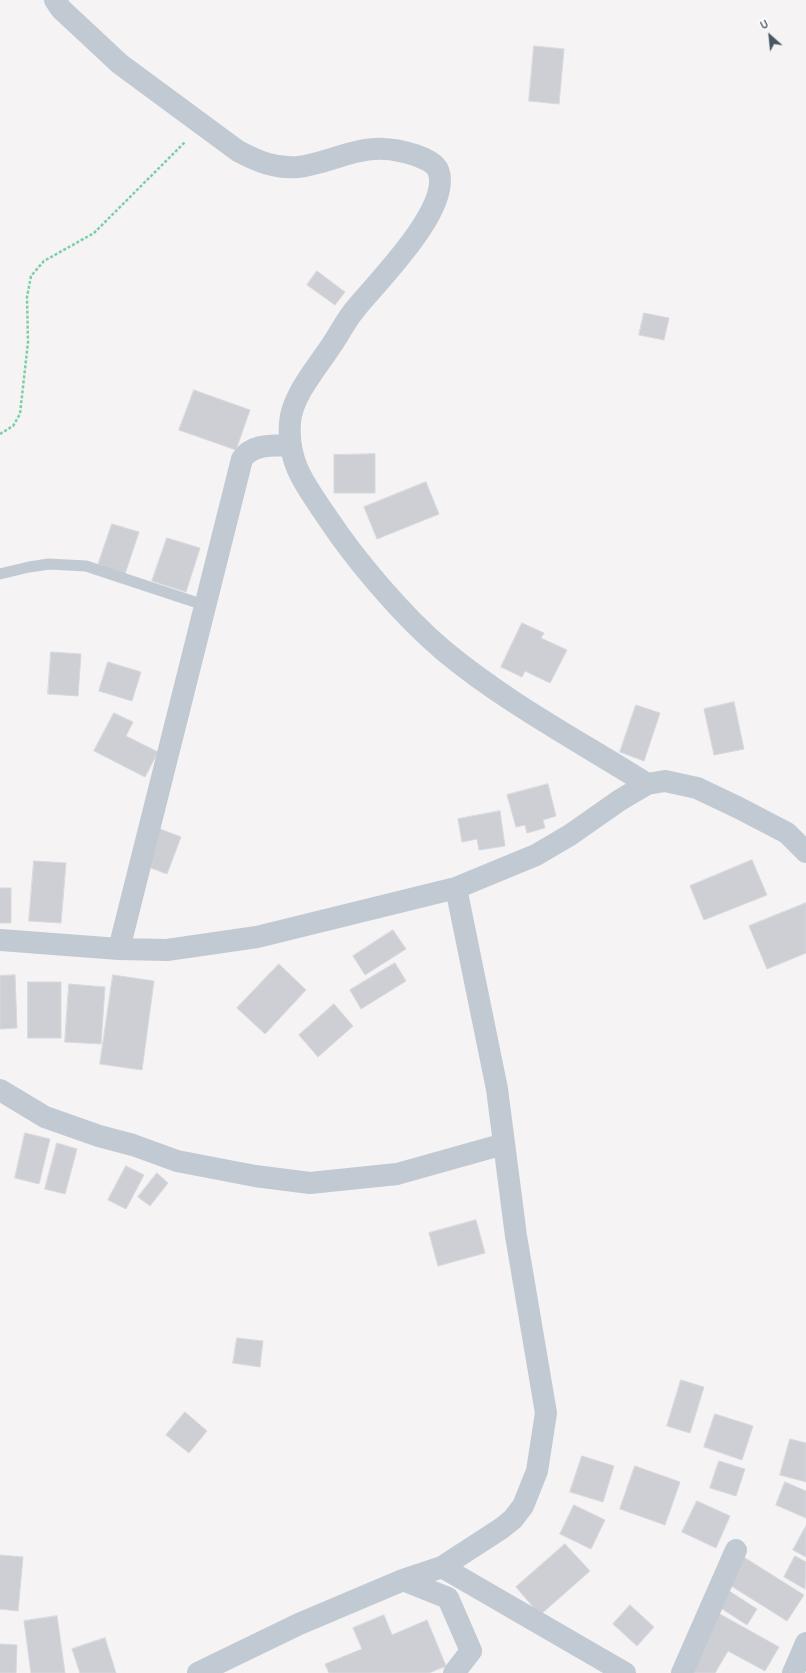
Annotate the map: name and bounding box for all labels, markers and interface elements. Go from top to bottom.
north arrow [750,16,790,56]
text: U [758,17,771,32]

